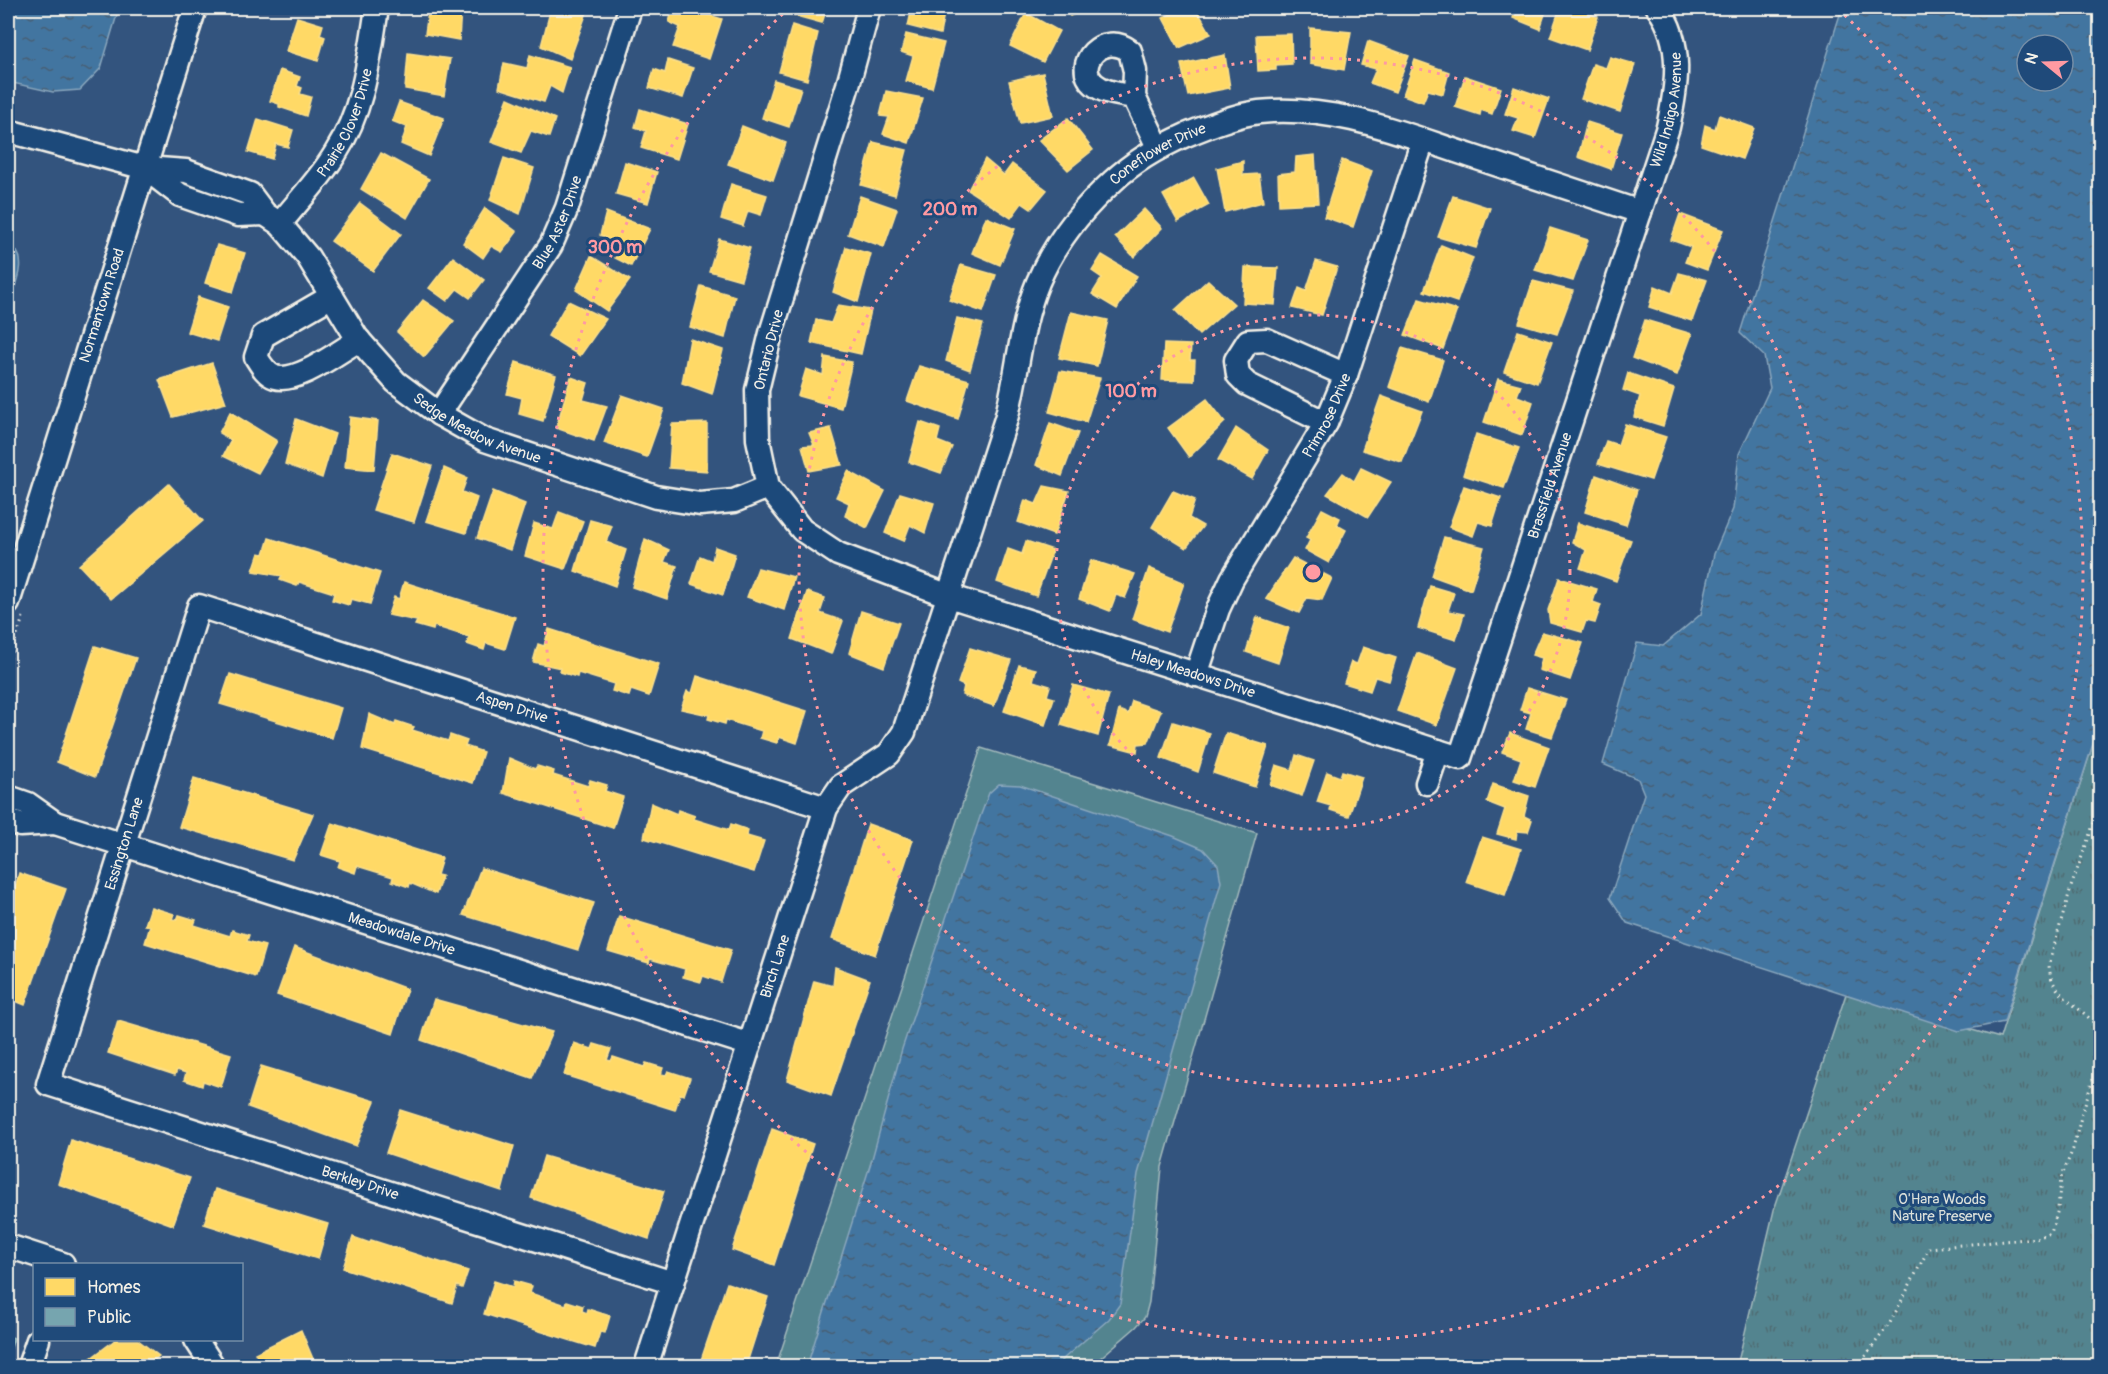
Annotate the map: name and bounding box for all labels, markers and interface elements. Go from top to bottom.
north arrow [2015,33,2075,93]
text: N [2021,50,2043,67]
street label: Wild Indigo Avenue [1646,51,1686,170]
street label: Prairie Clover Drive [313,66,376,181]
street label: Coneflower Drive [1105,118,1209,189]
street label: Blue Aster Drive [528,173,586,273]
text: 200 m [923,198,977,221]
text: 300 m [588,236,642,259]
street label: Normantown Road [75,246,128,365]
street label: Ontario Drive [750,307,788,392]
street label: Primrose Drive [1298,370,1355,461]
text: 100 m [1105,380,1157,403]
street label: Sedge Meadow Avenue [409,388,544,468]
street label: Brassfield Avenue [1523,429,1576,541]
centre of rings [1303,562,1323,582]
street label: Haley Meadows Drive [1128,645,1258,702]
street label: Aspen Drive [474,686,551,727]
street label: Essington Lane [100,794,148,892]
street label: Meadowdale Drive [346,908,458,960]
street label: Birch Lane [756,932,794,1000]
street label: Berkley Drive [319,1162,402,1205]
park label: O'Hara Woods Nature Preserve [1892,1190,1993,1226]
legend [33,1263,243,1341]
text: Homes [87,1276,140,1299]
text: Public [87,1306,131,1329]

